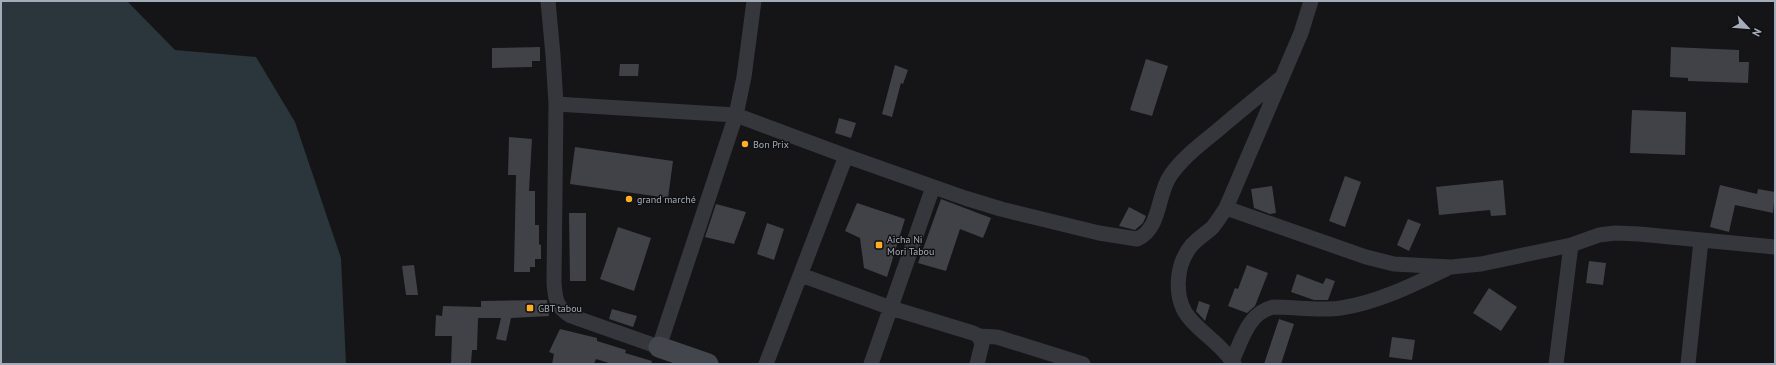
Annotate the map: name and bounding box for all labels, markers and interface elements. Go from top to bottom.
north arrow [1728,8,1768,48]
text: N [1749,26,1765,39]
place label: Bon Prix [753,138,789,151]
marker: Bon Prix [740,139,750,149]
place label: grand marché [637,193,696,206]
marker: grand marché [624,194,634,204]
place label: Aicha Ni Mori Tabou [887,233,934,258]
marker: Aicha Ni Mori Tabou [874,240,884,250]
place label: GBT tabou [538,302,582,315]
marker: GBT tabou [525,303,535,313]

